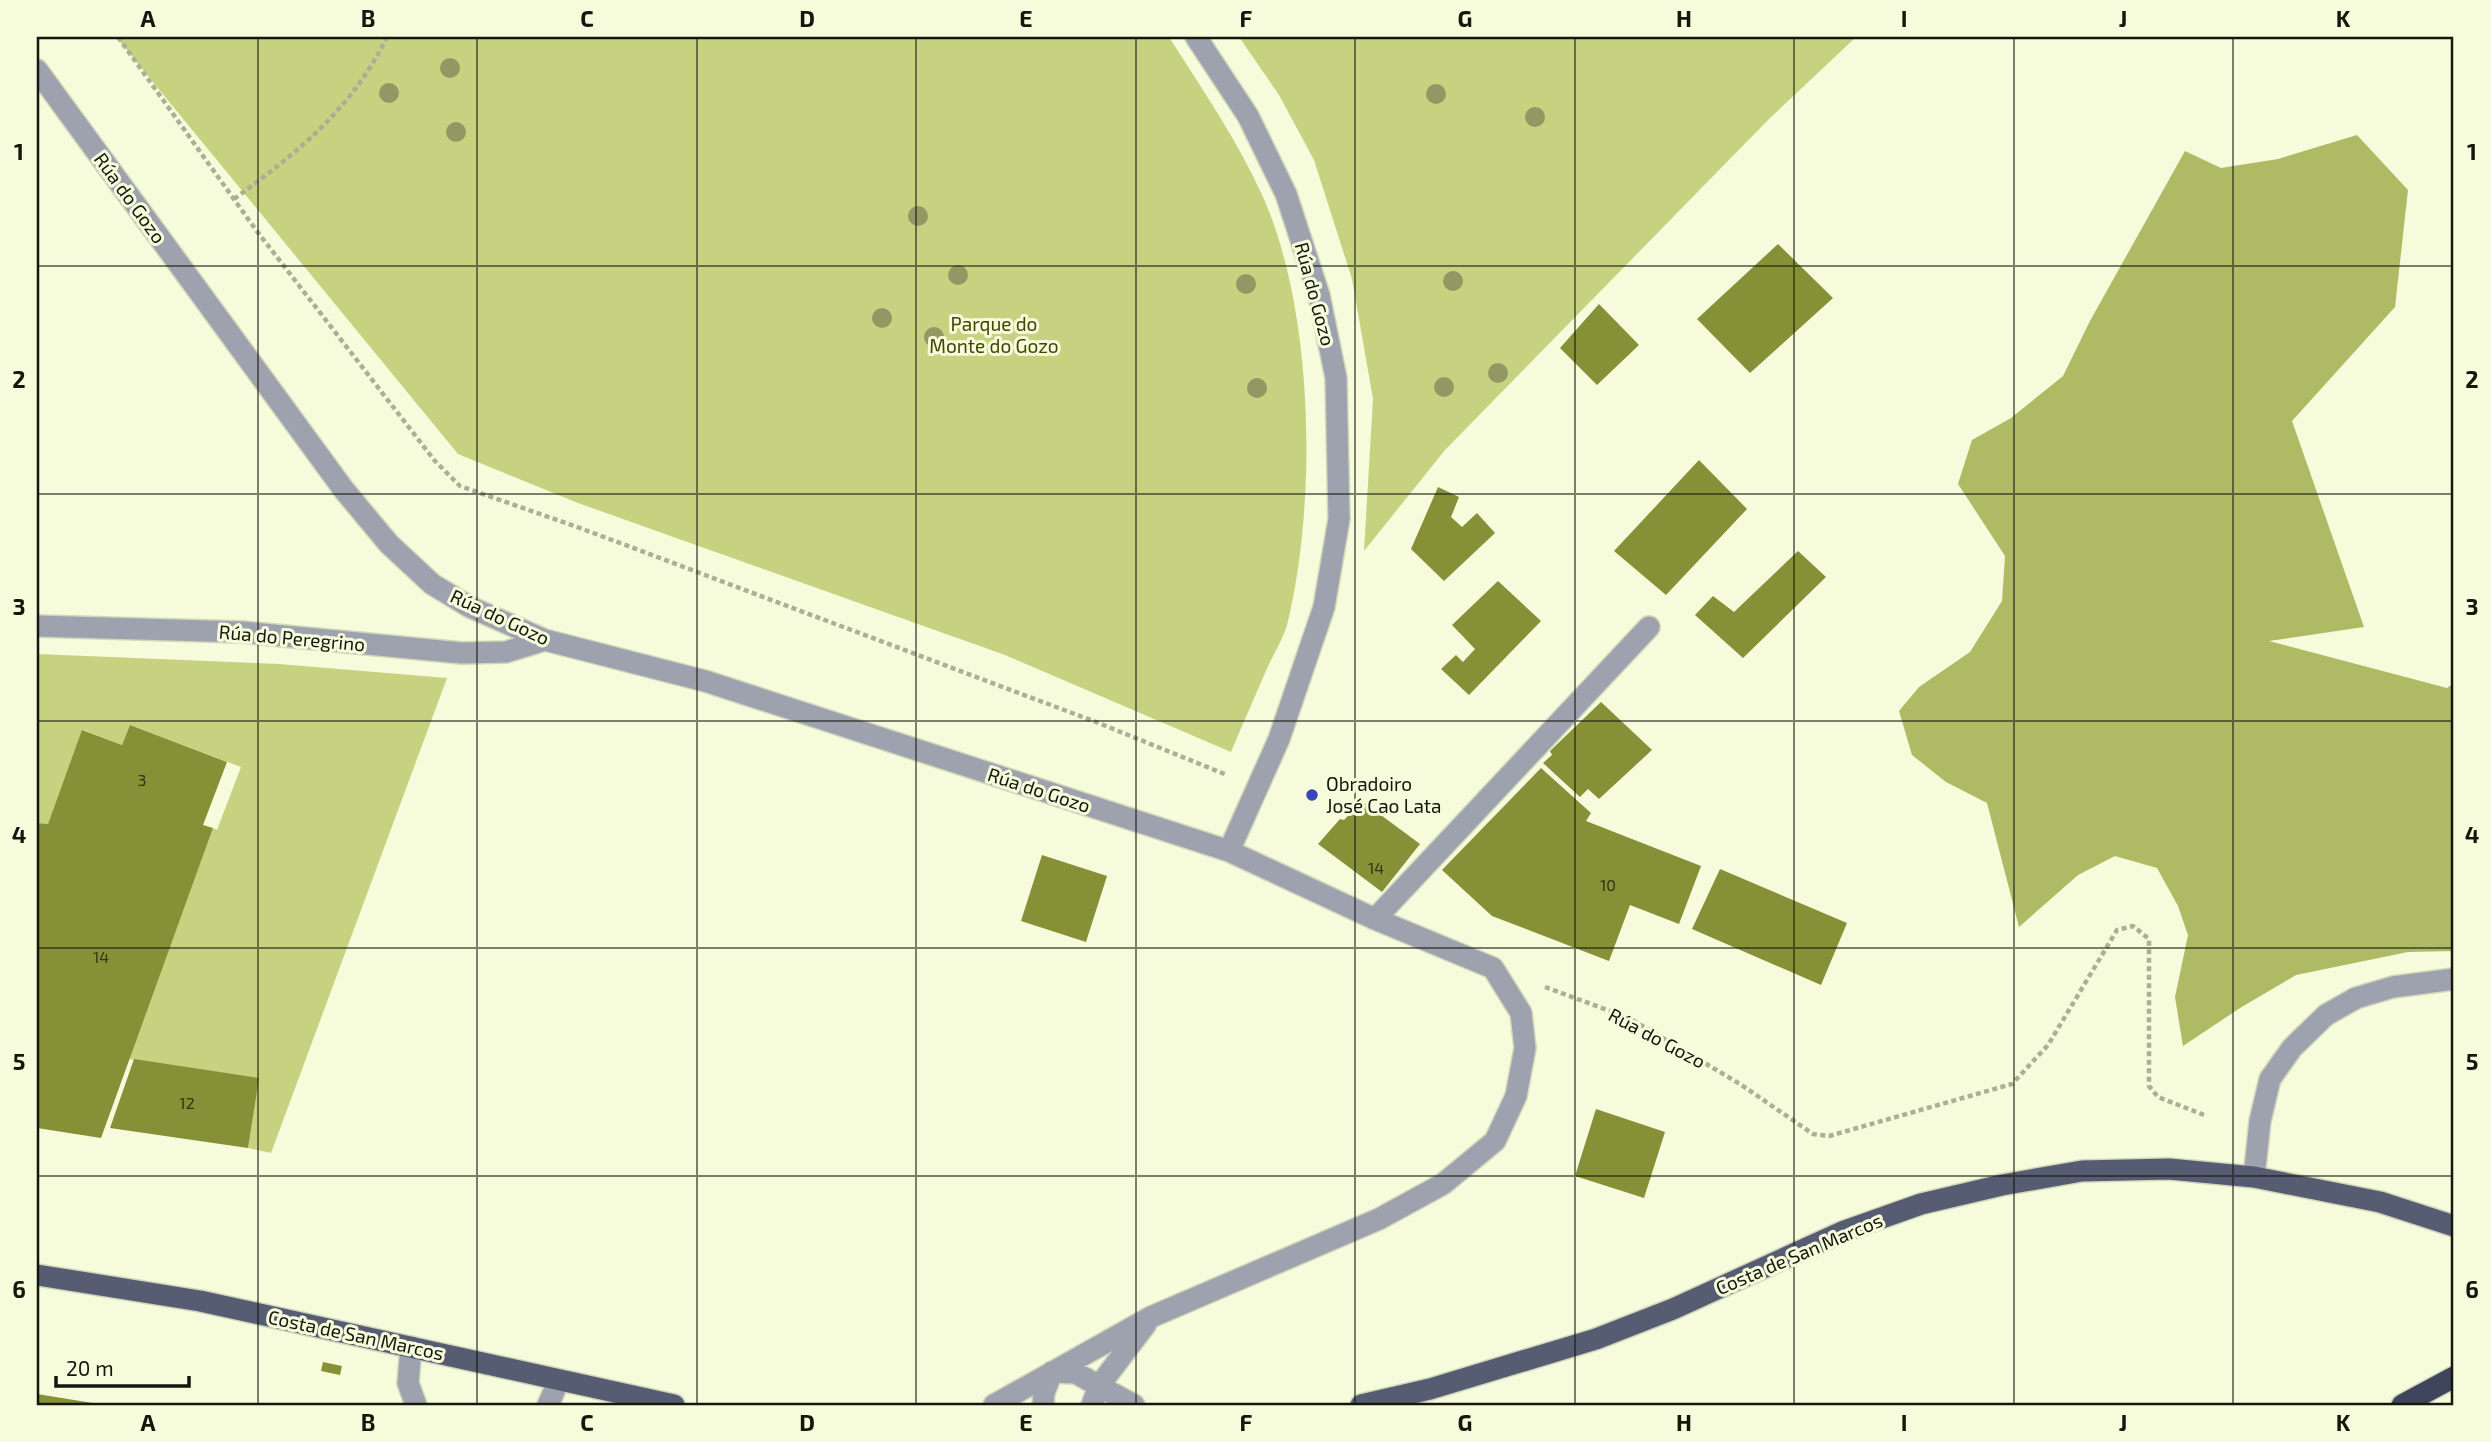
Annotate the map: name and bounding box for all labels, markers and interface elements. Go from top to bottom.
text: A [140,4,156,32]
text: B [361,4,375,32]
text: C [580,4,594,32]
text: D [799,4,815,32]
text: E [1019,4,1033,32]
text: F [1240,4,1253,32]
text: G [1458,4,1472,32]
text: H [1676,4,1692,32]
text: I [1901,4,1907,32]
text: J [2119,4,2127,32]
text: K [2336,4,2351,32]
text: 1 [14,137,24,165]
text: 1 [2467,137,2477,165]
street label: Rúa do Gozo [90,148,171,247]
street label: Rúa do Gozo [1291,240,1340,348]
park label: Parque do Monte do Gozo [929,312,1059,357]
text: 2 [12,365,26,393]
text: 2 [2465,365,2479,393]
street label: Rúa do Gozo [447,584,553,649]
text: 3 [12,592,26,620]
text: 3 [2465,592,2479,620]
street label: Rúa do Peregrino [218,620,366,655]
street label: Rúa do Gozo [985,762,1093,817]
house number: 3 [138,770,146,789]
place label: Obradoiro José Cao Lata [1326,772,1442,817]
marker: Obradoiro José Cao Lata [1304,787,1320,803]
text: 4 [12,820,26,848]
text: 4 [2465,820,2479,848]
house number: 14 [1368,858,1384,877]
house number: 10 [1600,875,1616,894]
house number: 14 [93,947,109,966]
street label: Rúa do Gozo [1605,1002,1710,1073]
text: 5 [13,1047,25,1075]
text: 5 [2466,1047,2478,1075]
house number: 12 [179,1093,195,1112]
street label: Costa de San Marcos [1712,1208,1886,1299]
text: 6 [12,1275,26,1303]
text: 6 [2465,1275,2479,1303]
street label: Costa de San Marcos [266,1305,446,1364]
scale bar [56,1344,189,1388]
text: 20 m [66,1355,114,1380]
text: A [140,1408,156,1436]
text: B [361,1408,375,1436]
text: C [580,1408,594,1436]
text: D [799,1408,815,1436]
text: E [1019,1408,1033,1436]
text: F [1240,1408,1253,1436]
text: G [1458,1408,1472,1436]
text: H [1676,1408,1692,1436]
text: I [1901,1408,1907,1436]
text: J [2119,1408,2127,1436]
text: K [2336,1408,2351,1436]

